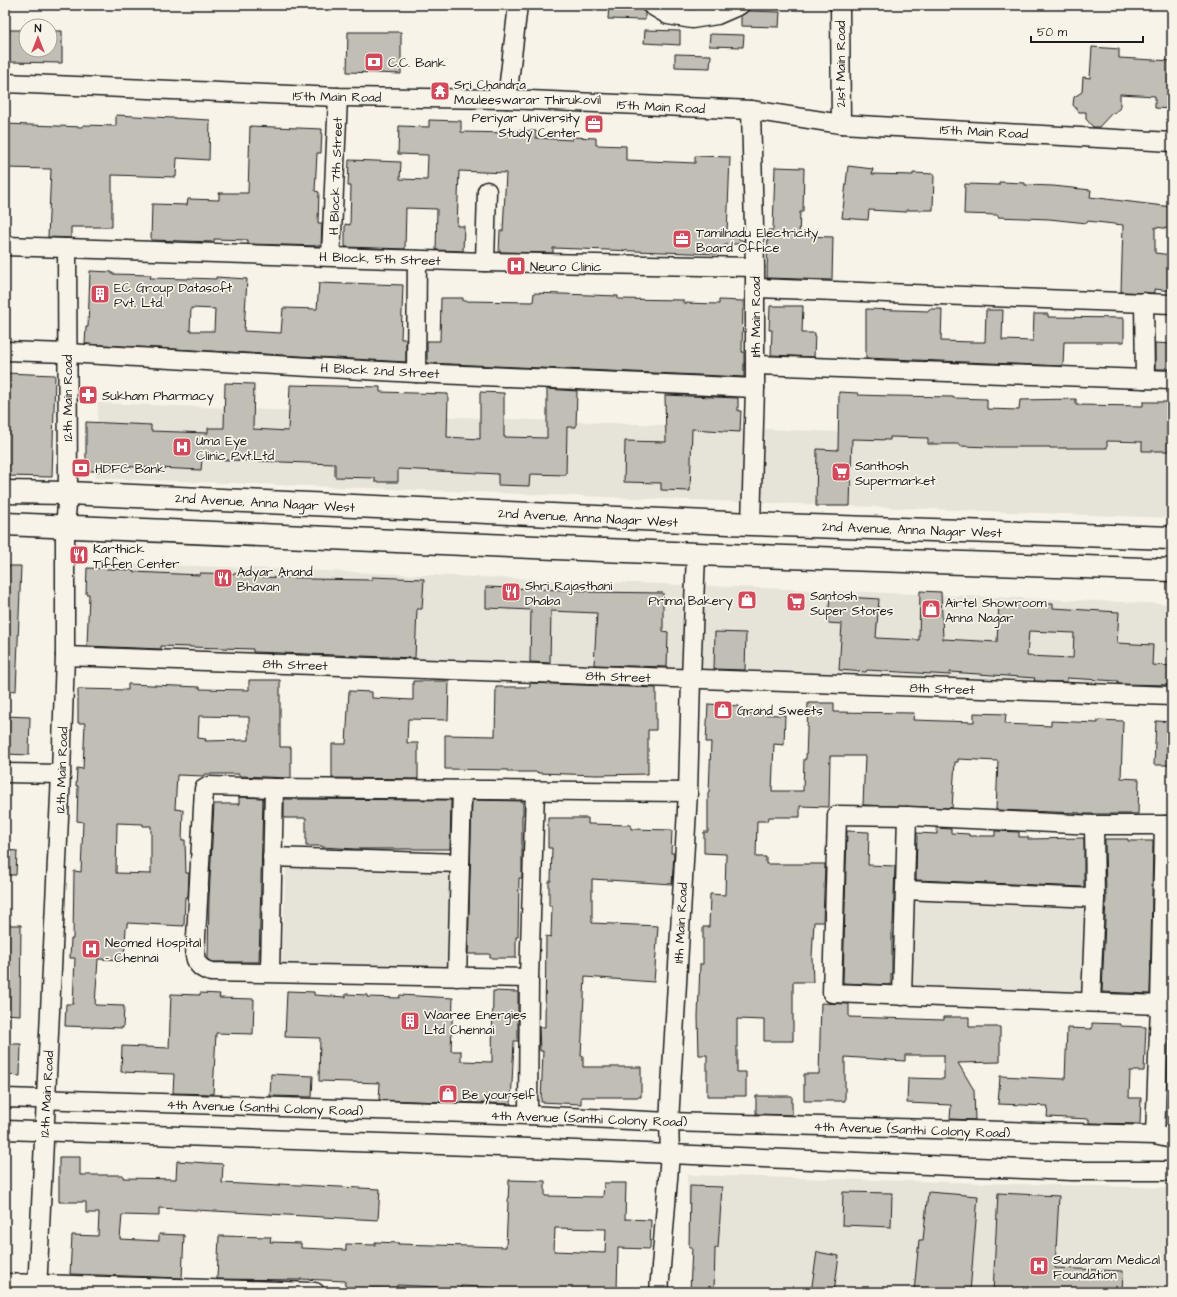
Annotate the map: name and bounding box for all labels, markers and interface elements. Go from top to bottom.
north arrow [18,18,58,58]
scale bar [1031,18,1143,44]
street label: 21st Main Road [832,20,850,108]
text: N [35,21,42,36]
text: 50 m [1037,24,1068,41]
bank icon: C.C. Bank [363,51,385,73]
place label: C.C. Bank [388,54,446,72]
place label: Sri Chandra Mouleeswarar Thirukovil [454,76,601,109]
temple icon: Sri Chandra Mouleeswarar Thirukovil [429,80,451,102]
street label: 15th Main Road [292,87,382,107]
street label: 15th Main Road [616,96,706,118]
place label: Periyar University Study Center [472,109,580,143]
office icon: Periyar University Study Center [583,113,605,135]
street label: H Block 7th Street [325,116,347,235]
street label: 15th Main Road [939,121,1029,143]
place label: Tamilnadu Electricity Board Office [696,224,818,257]
office icon: Tamilnadu Electricity Board Office [671,228,693,250]
street label: H Block, 5th Street [319,248,442,270]
hospital icon: Neuro Clinic [505,255,527,277]
place label: Neuro Clinic [530,258,601,276]
street label: 11th Main Road [747,276,765,358]
place label: EC Group Datasoft Pvt. Ltd. [114,279,233,312]
building icon: EC Group Datasoft Pvt. Ltd. [89,283,111,305]
street label: 12th Main Road [59,354,77,441]
street label: H Block 2nd Street [320,359,441,383]
pharmacy icon: Sukham Pharmacy [77,384,99,406]
place label: Sukham Pharmacy [102,387,214,406]
place label: Uma Eye Clinic Pvt.Ltd [196,432,274,465]
hospital icon: Uma Eye Clinic Pvt.Ltd [171,436,193,458]
bank icon: HDFC Bank [70,457,92,479]
place label: Santhosh Supermarket [855,457,936,490]
place label: HDFC Bank [95,460,165,478]
supermarket icon: Santhosh Supermarket [830,461,852,483]
street label: 2nd Avenue, Anna Nagar West [174,489,356,518]
street label: 2nd Avenue, Anna Nagar West [497,504,679,533]
street label: 2nd Avenue, Anna Nagar West [822,518,1003,543]
place label: Karthick Tiffen Center [93,540,179,573]
restaurant icon: Karthick Tiffen Center [68,544,90,566]
place label: Adyar Anand Bhavan [237,563,313,596]
restaurant icon: Adyar Anand Bhavan [212,567,234,589]
place label: Shri Rajasthani Dhaba [525,577,612,610]
restaurant icon: Shri Rajasthani Dhaba [500,581,522,603]
place label: Santosh Super Stores [810,587,894,620]
shop icon: Prima Bakery [736,589,758,611]
supermarket icon: Santosh Super Stores [785,591,807,613]
place label: Prima Bakery [648,592,733,611]
place label: Airtel Showroom Anna Nagar [945,594,1047,628]
shop icon: Airtel Showroom Anna Nagar [920,598,942,620]
street label: 8th Street [262,655,329,675]
street label: 8th Street [585,667,652,687]
street label: 8th Street [909,679,976,699]
shop icon: Grand Sweets [712,699,734,721]
place label: Grand Sweets [737,702,823,720]
street label: 12th Main Road [51,726,73,814]
street label: 11th Main Road [670,882,692,964]
place label: Neomed Hospital - Chennai [105,934,201,967]
hospital icon: Neomed Hospital - Chennai [80,938,102,960]
place label: Waaree Energies Ltd Chennai [424,1006,527,1039]
building icon: Waaree Energies Ltd Chennai [399,1010,421,1032]
street label: 12th Main Road [36,1050,58,1138]
shop icon: Be yourself [437,1083,459,1105]
place label: Be yourself [462,1086,535,1105]
street label: 4th Avenue (Santhi Colony Road) [166,1096,364,1121]
street label: 4th Avenue (Santhi Colony Road) [490,1107,688,1132]
street label: 4th Avenue (Santhi Colony Road) [813,1118,1011,1143]
place label: Sundaram Medical Foundation [1053,1251,1160,1284]
hospital icon: Sundaram Medical Foundation [1028,1255,1050,1277]

